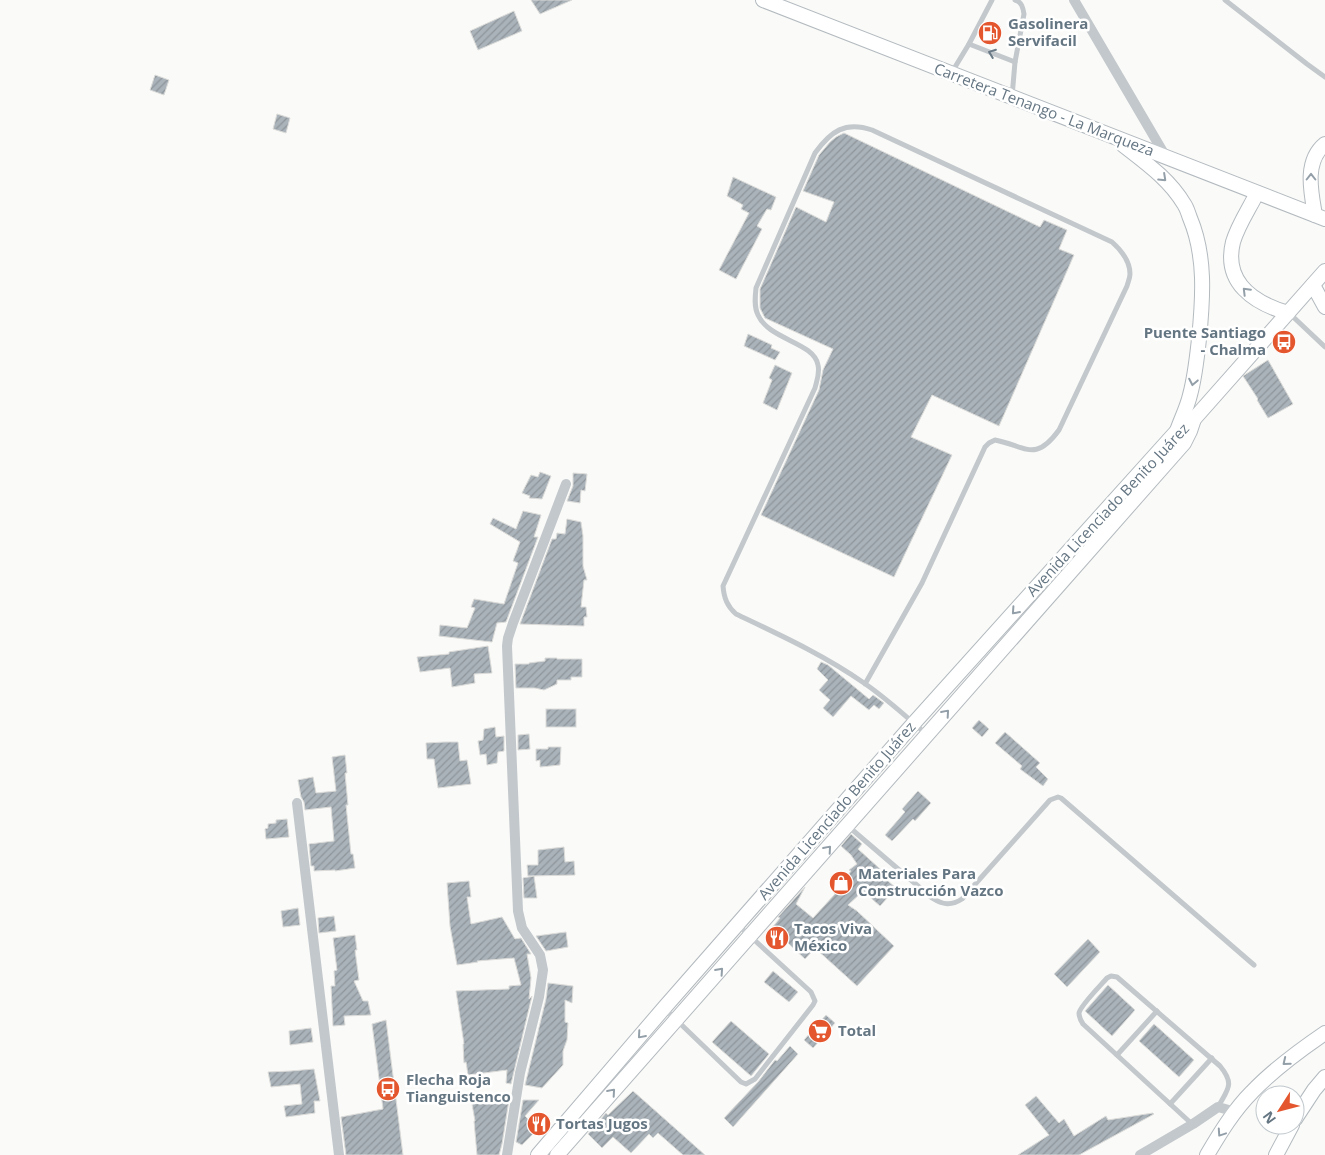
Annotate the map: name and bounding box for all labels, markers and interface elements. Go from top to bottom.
place label: Gasolinera Servifacil [1008,13,1088,50]
fuel station icon: Gasolinera Servifacil [977,20,1003,46]
one-way arrow [988,49,997,59]
street label: Carretera Tenango - La Marqueza [932,58,1157,160]
one-way arrow [1157,172,1166,181]
one-way arrow [1306,173,1316,180]
one-way arrow [1243,287,1252,296]
place label: Puente Santiago - Chalma [1144,322,1266,359]
bus stop icon: Puente Santiago - Chalma [1271,329,1297,355]
one-way arrow [1188,377,1199,386]
street label: Avenida Licenciado Benito Juárez [1021,418,1193,600]
one-way arrow [1012,606,1021,615]
one-way arrow [940,710,948,719]
street label: Avenida Licenciado Benito Juárez [753,717,919,904]
one-way arrow [822,845,831,854]
place label: Materiales Para Construcción Vazco [858,863,1004,900]
shop icon: Materiales Para Construcción Vazco [828,870,854,896]
place label: Tacos Viva México [794,918,872,955]
restaurant icon: Tacos Viva México [764,925,790,951]
one-way arrow [714,967,723,976]
supermarket icon: Total [807,1018,833,1044]
place label: Total [838,1020,876,1040]
one-way arrow [638,1029,647,1038]
one-way arrow [1283,1057,1292,1065]
place label: Flecha Roja Tianguistenco [406,1069,511,1106]
bus stop icon: Flecha Roja Tianguistenco [375,1076,401,1102]
north arrow [1255,1085,1305,1135]
one-way arrow [606,1089,615,1098]
text: N [1258,1108,1280,1128]
restaurant icon: Tortas Jugos [526,1111,552,1137]
place label: Tortas Jugos [556,1113,648,1133]
one-way arrow [1218,1127,1227,1137]

